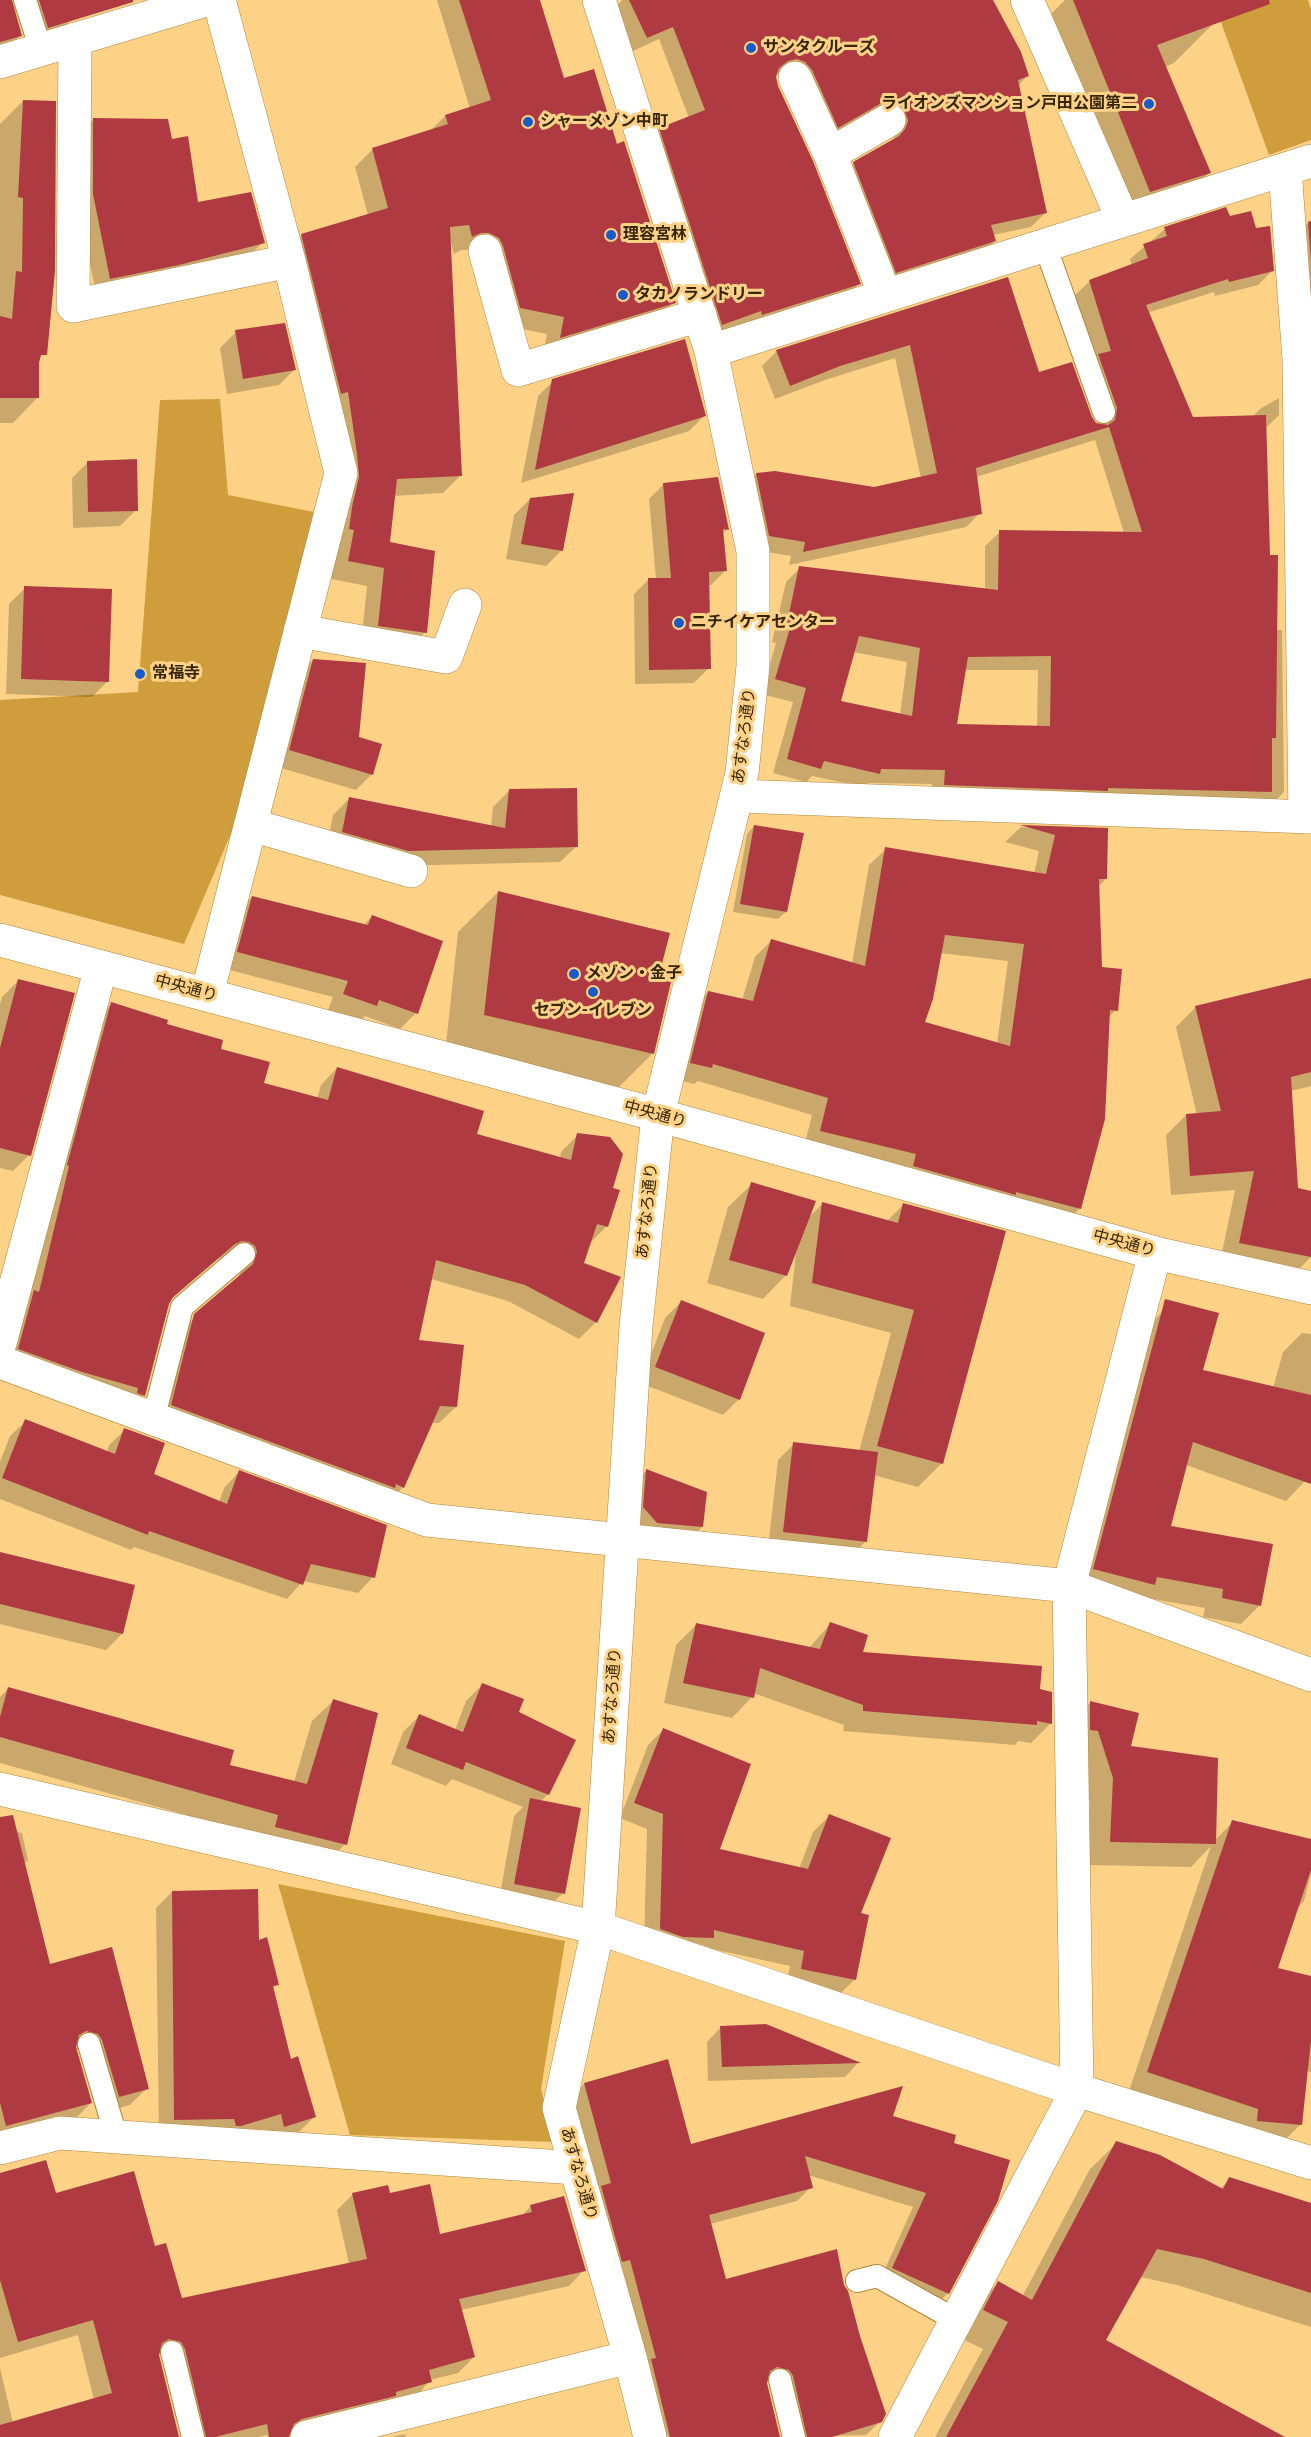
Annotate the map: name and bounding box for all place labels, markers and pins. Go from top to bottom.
place label: サンタクルーズ [763,38,875,58]
marker: サンタクルーズ [744,41,758,55]
place label: ライオンズマンション戸田公園第二 [881,94,1137,114]
marker: ライオンズマンション戸田公園第二 [1142,97,1156,111]
place label: シャーメゾン中町 [540,112,668,132]
marker: シャーメゾン中町 [521,115,535,129]
place label: 理容宮林 [623,225,687,245]
marker: 理容宮林 [604,228,618,242]
place label: タカノランドリー [635,285,763,305]
marker: タカノランドリー [616,288,630,302]
place label: ニチイケアセンター [691,613,835,633]
marker: ニチイケアセンター [672,616,686,630]
place label: 常福寺 [152,664,200,684]
marker: 常福寺 [133,667,147,681]
place label: メゾン・金子 [586,964,682,984]
marker: メゾン・金子 [567,967,581,981]
marker: セブン-イレブン [586,985,600,999]
place label: セブン-イレブン [534,1001,652,1021]

